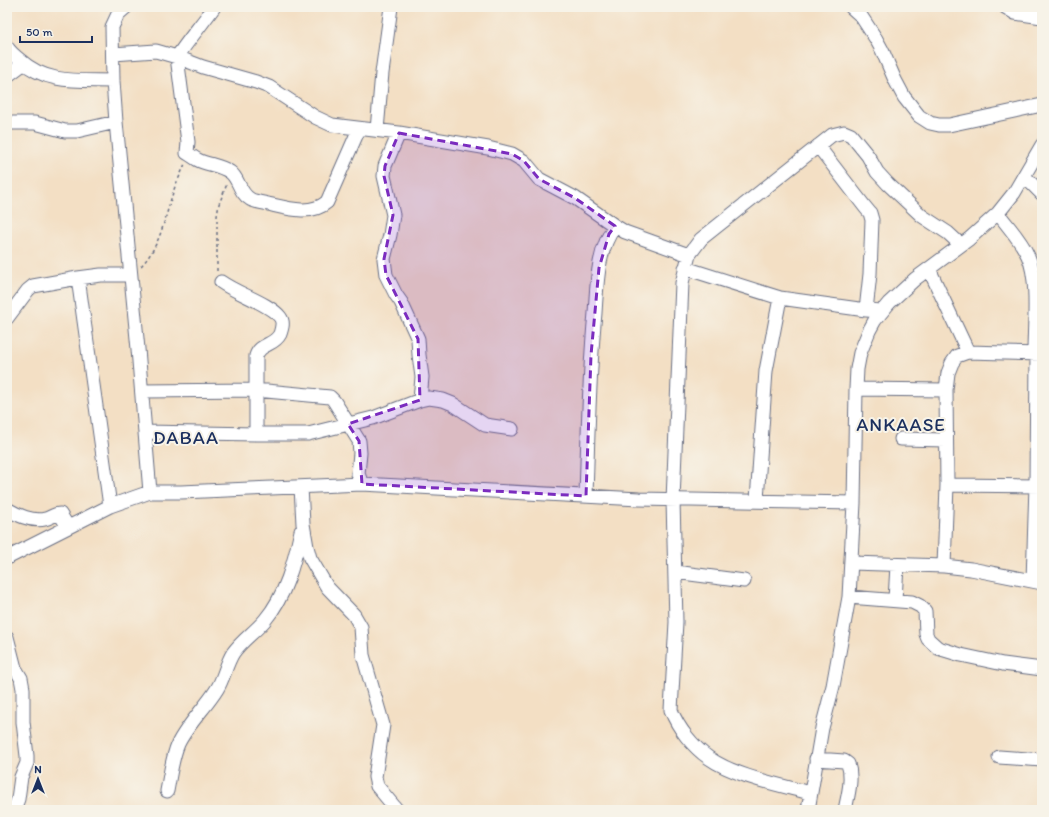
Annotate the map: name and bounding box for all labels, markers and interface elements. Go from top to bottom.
scale bar [20,18,92,44]
text: 50 m [26,25,52,39]
district label: ANKAASE [856,413,946,436]
district label: DABAA [153,426,219,449]
north arrow [18,759,58,799]
text: N [34,763,42,776]

